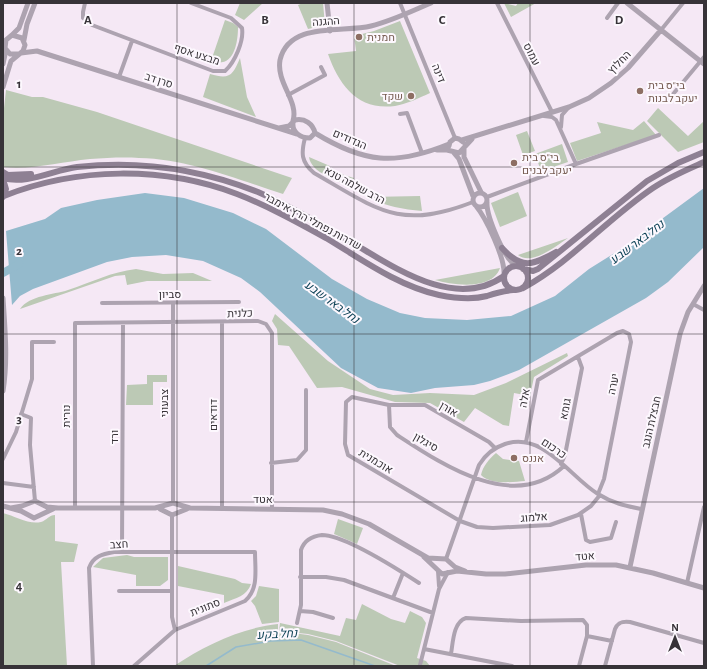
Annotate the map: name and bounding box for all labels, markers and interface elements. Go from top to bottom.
text: A [84,14,92,27]
text: B [261,14,269,27]
text: C [439,14,446,27]
text: D [615,14,624,27]
street label: ההגנה [312,15,340,28]
marker: חמנית [354,32,364,42]
place label: חמנית [367,32,395,43]
street label: עמוס [521,41,542,67]
street label: מבצע אסף [173,42,221,67]
street label: החלוץ [606,49,633,76]
street label: דינה [430,62,447,85]
street label: סרן דב [143,71,174,90]
text: 1 [17,78,21,91]
place label: בי"ס בית יעקב לבנות [648,80,698,104]
marker: בי"ס בית יעקב לבנות [635,86,645,96]
place label: שקד [382,91,403,102]
marker: שקד [406,91,416,101]
street label: הגדודים [331,127,368,152]
place label: בי"ס בית יעקב לבנים [522,152,572,176]
marker: בי"ס בית יעקב לבנים [509,158,519,168]
street label: הרב שלמה טנא [323,165,387,206]
street label: שדרות נפתלי הרץ אימבר [262,191,363,252]
water label: נחל באר שבע [608,217,667,266]
text: 2 [16,245,22,258]
water label: נחל באר שבע [303,278,363,327]
street label: סביון [159,289,181,300]
street label: כלנית [227,308,253,319]
street label: יערה [606,372,621,396]
street label: אלה [517,388,532,408]
street label: צבעוני [159,389,170,417]
street label: חבצלת הנגב [640,395,663,449]
street label: גומא [558,397,573,421]
street label: דודאים [208,399,219,431]
street label: אורן [438,400,460,419]
street label: נורית [61,405,72,427]
text: 3 [16,413,22,426]
street label: ורד [109,430,120,444]
street label: סיגלון [411,431,440,454]
street label: כרכום [539,436,568,461]
street label: אוכמנית [357,447,395,476]
marker: אננס [509,453,519,463]
place label: אננס [522,453,544,464]
street label: אטד [253,494,273,505]
street label: אלמוג [520,511,548,524]
street label: חצב [110,539,129,550]
street label: אטד [575,550,595,563]
text: 4 [16,580,23,593]
street label: סתונית [189,596,222,618]
north arrow [655,617,695,657]
text: N [671,622,679,633]
water label: נחל בקע [257,627,299,642]

